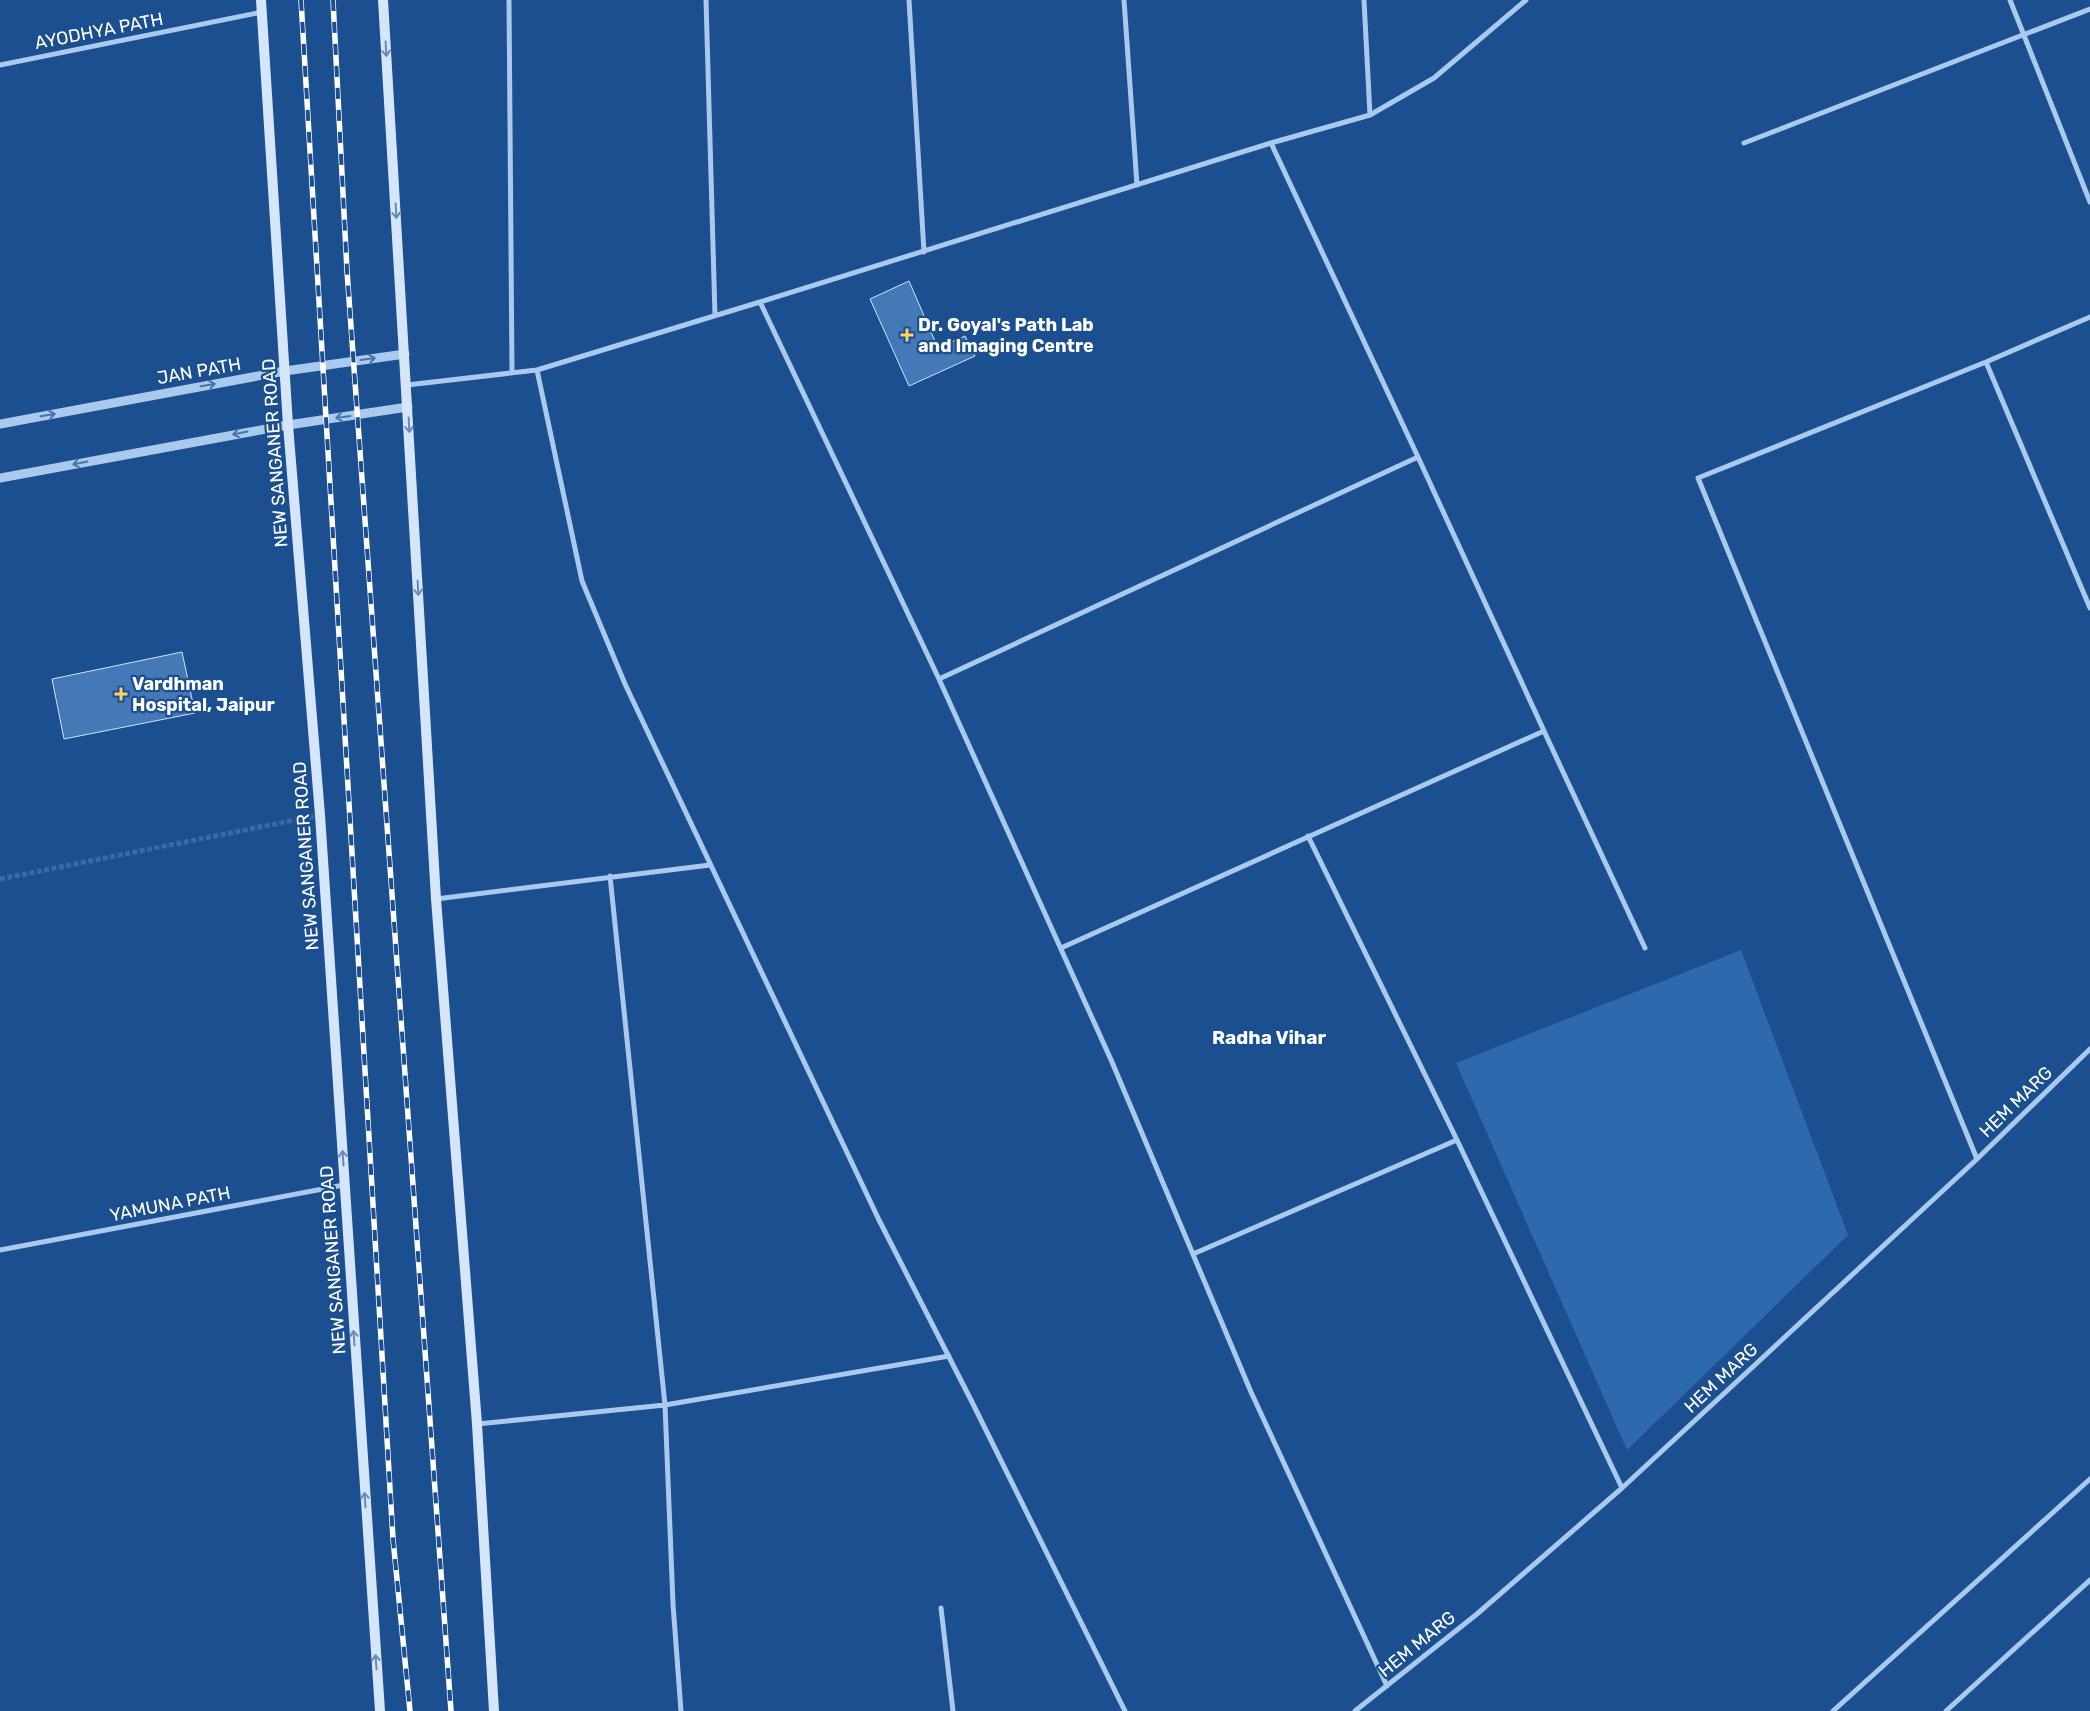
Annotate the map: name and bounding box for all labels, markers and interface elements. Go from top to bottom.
street label: AYODHYA PATH [33,8,165,54]
one-way arrow [382,40,391,56]
one-way arrow [392,203,401,219]
place label: Dr. Goyal's Path Lab and Imaging Centre [918,314,1094,357]
marker: Dr. Goyal's Path Lab and Imaging Centre [900,328,914,342]
street label: JAN PATH [155,353,243,389]
one-way arrow [360,354,376,364]
street label: NEW SANGANER ROAD [257,358,293,548]
one-way arrow [199,380,215,390]
one-way arrow [40,409,56,419]
one-way arrow [335,412,351,422]
one-way arrow [405,417,414,433]
one-way arrow [232,429,248,439]
one-way arrow [72,459,88,469]
one-way arrow [414,579,423,595]
place label: Vardhman Hospital, Jaipur [132,673,275,716]
marker: Vardhman Hospital, Jaipur [114,687,128,701]
street label: NEW SANGANER ROAD [288,761,324,951]
district label: Radha Vihar [1212,1026,1326,1049]
street label: HEM MARG [1975,1062,2057,1142]
one-way arrow [338,1151,347,1167]
street label: NEW SANGANER ROAD [315,1165,351,1355]
street label: YAMUNA PATH [108,1181,232,1227]
one-way arrow [350,1330,359,1346]
street label: HEM MARG [1680,1338,1762,1418]
one-way arrow [360,1493,369,1509]
street label: HEM MARG [1374,1606,1460,1682]
one-way arrow [371,1655,381,1671]

